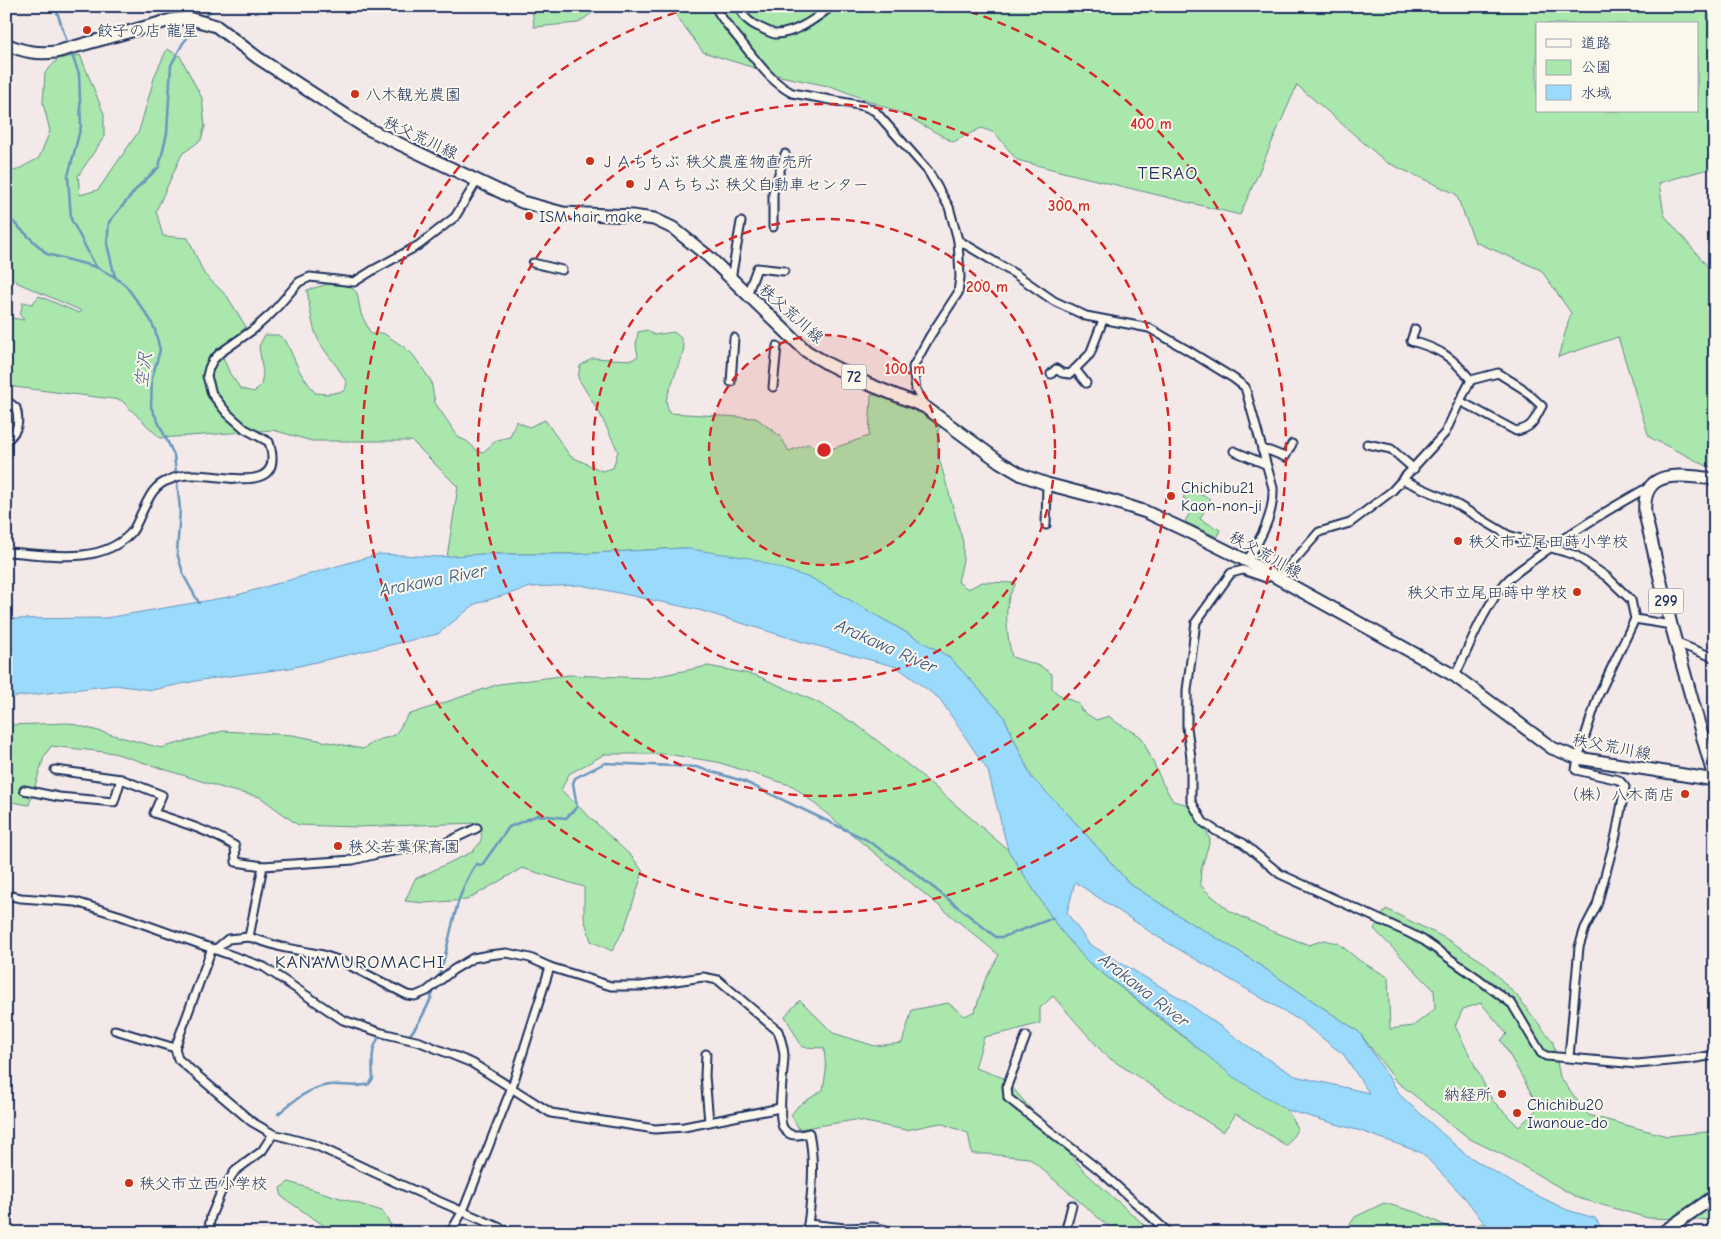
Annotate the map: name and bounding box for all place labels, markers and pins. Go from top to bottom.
place label: 餃子の店 龍星 [97,22,198,40]
marker: 餃子の店 龍星 [81,24,93,36]
place label: 八木観光農園 [365,86,461,104]
marker: 八木観光農園 [349,88,361,100]
place label: ＪＡちちぶ 秩父農産物直売所 [600,153,813,171]
marker: ＪＡちちぶ 秩父農産物直売所 [584,155,596,167]
place label: ＪＡちちぶ 秩父自動車センター [640,176,869,194]
marker: ＪＡちちぶ 秩父自動車センター [624,178,636,190]
place label: ISM hair make [539,208,642,226]
marker: ISM hair make [523,210,535,222]
centre of rings [815,441,833,459]
place label: Chichibu21 Kaon-non-ji [1181,479,1262,515]
marker: Chichibu21 Kaon-non-ji [1165,490,1177,502]
place label: 秩父市立尾田蒔小学校 [1468,533,1628,551]
marker: 秩父市立尾田蒔小学校 [1452,535,1464,547]
place label: 秩父市立尾田蒔中学校 [1407,584,1567,602]
marker: 秩父市立尾田蒔中学校 [1571,586,1583,598]
place label: （株）八木商店 [1563,786,1675,804]
marker: （株）八木商店 [1679,788,1691,800]
place label: 秩父若葉保育園 [348,838,460,856]
marker: 秩父若葉保育園 [332,840,344,852]
place label: 納経所 [1444,1086,1492,1104]
marker: 納経所 [1496,1088,1508,1100]
place label: Chichibu20 Iwanoue-do [1527,1096,1608,1132]
marker: Chichibu20 Iwanoue-do [1511,1107,1523,1119]
place label: 秩父市立西小学校 [139,1175,267,1193]
marker: 秩父市立西小学校 [123,1177,135,1189]

